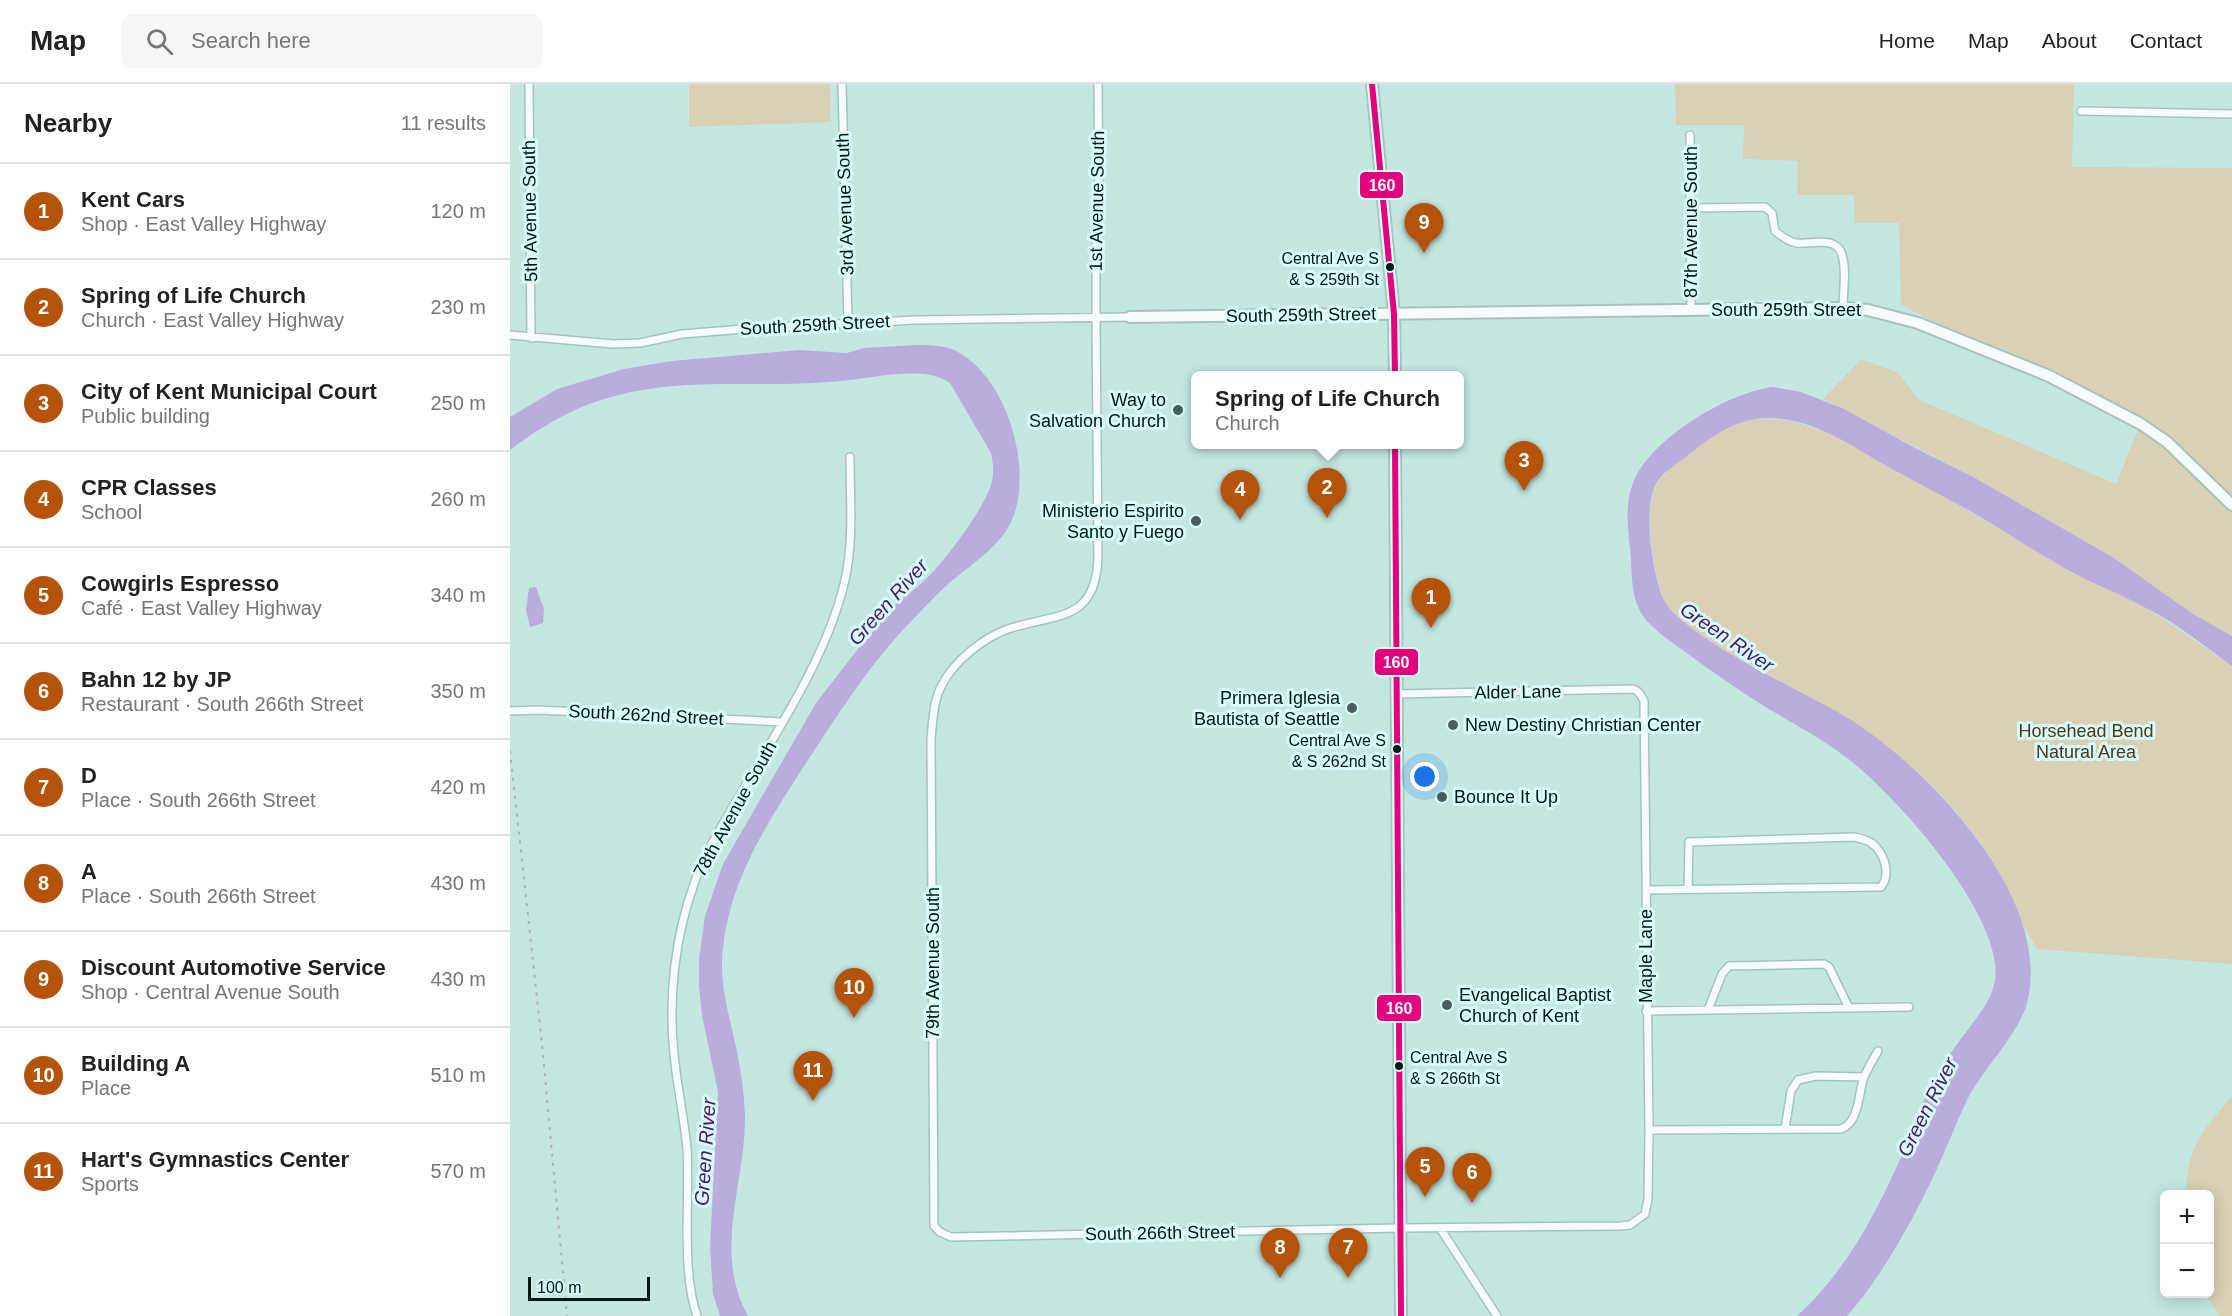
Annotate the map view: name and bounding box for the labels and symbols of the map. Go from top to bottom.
street label: 1st Avenue South [1086,130,1108,272]
street label: 3rd Avenue South [833,132,857,276]
street label: 5th Avenue South [519,140,541,282]
street label: 87th Avenue South [1681,146,1701,298]
line badge: 160 [1359,171,1404,199]
text: 160 [1369,177,1395,194]
pin: 9 [1404,204,1444,253]
place label: Central Ave S & S 259th St [1281,250,1380,288]
marker: Central Ave S & S 259th St [1384,261,1396,273]
street label: South 259th Street [1711,300,1861,320]
street label: South 259th Street [1226,304,1376,326]
street label: South 259th Street [740,311,890,339]
place label: Way to Salvation Church [1029,390,1166,431]
marker: Way to Salvation Church [1171,403,1185,417]
pin: 3 [1504,442,1544,491]
pin: 2 [1308,468,1346,518]
pin: 4 [1220,470,1260,520]
place label: Ministerio Espirito Santo y Fuego [1042,501,1184,542]
marker: Ministerio Espirito Santo y Fuego [1189,514,1203,528]
water label: Green River [844,554,933,649]
pin: 1 [1412,578,1450,628]
water label: Green River [1676,598,1779,677]
line badge: 160 [1374,648,1419,676]
text: 160 [1383,654,1409,671]
street label: Alder Lane [1474,681,1562,703]
place label: Primera Iglesia Bautista of Seattle [1194,688,1341,729]
street label: South 262nd Street [568,701,724,729]
marker: Primera Iglesia Bautista of Seattle [1345,701,1359,715]
place label: New Destiny Christian Center [1465,715,1701,735]
marker: New Destiny Christian Center [1446,718,1460,732]
park label: Horsehead Bend Natural Area [2018,721,2154,762]
place label: Central Ave S & S 262nd St [1288,732,1387,770]
street label: 78th Avenue South [689,738,781,880]
marker: Central Ave S & S 262nd St [1391,743,1403,755]
your location [1410,762,1439,791]
place label: Bounce It Up [1454,787,1558,807]
marker: Bounce It Up [1435,790,1449,804]
street label: 79th Avenue South [923,887,943,1039]
street label: Maple Lane [1636,909,1656,1003]
pin: 10 [834,968,874,1018]
place label: Evangelical Baptist Church of Kent [1459,985,1611,1026]
line badge: 160 [1376,994,1422,1022]
marker: Evangelical Baptist Church of Kent [1440,998,1454,1012]
text: 160 [1386,1000,1412,1017]
place label: Central Ave S & S 266th St [1410,1049,1508,1087]
pin: 11 [794,1052,832,1101]
water label: Green River [1893,1053,1962,1160]
marker: Central Ave S & S 266th St [1393,1060,1405,1072]
water label: Green River [690,1096,720,1207]
pin: 5 [1406,1148,1444,1197]
pin: 6 [1452,1154,1492,1203]
street label: South 266th Street [1085,1222,1235,1244]
pin: 8 [1260,1228,1300,1278]
pin: 7 [1328,1228,1368,1278]
scale bar [528,1274,650,1302]

